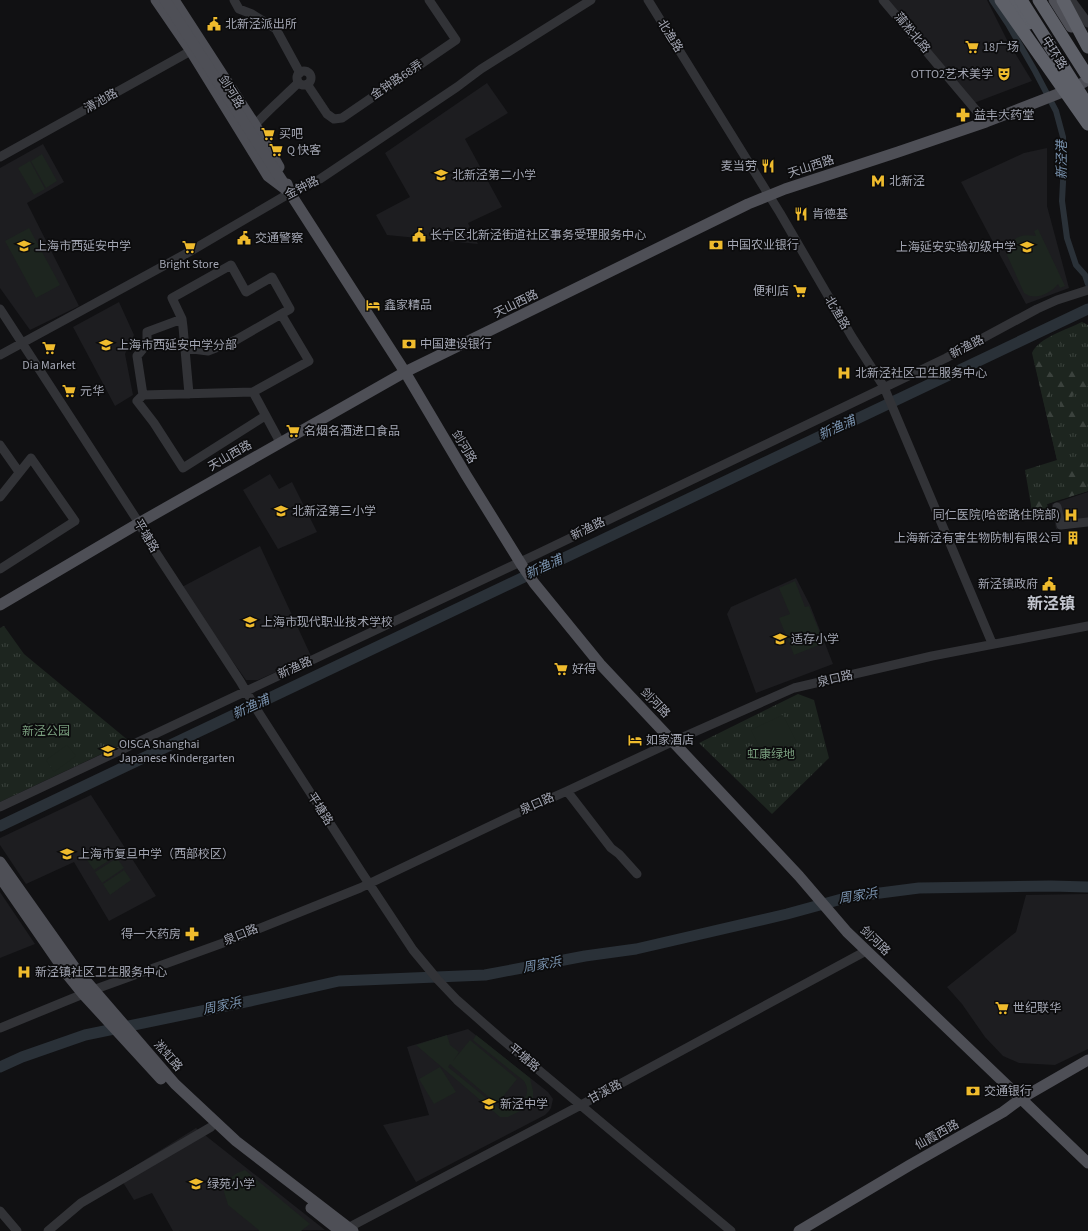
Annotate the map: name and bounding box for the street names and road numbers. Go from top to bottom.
street label: 蒲淞北路 [890,9,934,57]
street label: 北渔路 [653,16,687,56]
street label: 中环路 [1037,33,1071,73]
street label: 金钟路68弄 [367,56,427,104]
street label: 剑河路 [214,72,248,112]
street label: 清池路 [81,85,121,117]
street label: 天山西路 [786,151,836,183]
street label: 金钟路 [282,172,322,204]
street label: 天山西路 [491,286,541,322]
street label: 北渔路 [820,293,854,333]
street label: 新渔路 [947,331,987,363]
street label: 剑河路 [447,427,481,467]
street label: 天山西路 [205,437,255,475]
street label: 新渔路 [568,513,608,545]
street label: 平塘路 [129,516,163,556]
street label: 新渔路 [275,653,315,683]
street label: 泉口路 [816,667,854,691]
street label: 剑河路 [636,684,674,722]
street label: 平塘路 [303,789,337,829]
street label: 泉口路 [517,789,557,819]
street label: 泉口路 [221,920,261,950]
street label: 剑河路 [856,922,894,960]
street label: 淞虹路 [150,1037,186,1075]
street label: 平塘路 [505,1040,543,1076]
street label: 甘溪路 [585,1076,625,1108]
street label: 仙霞西路 [912,1116,962,1154]

